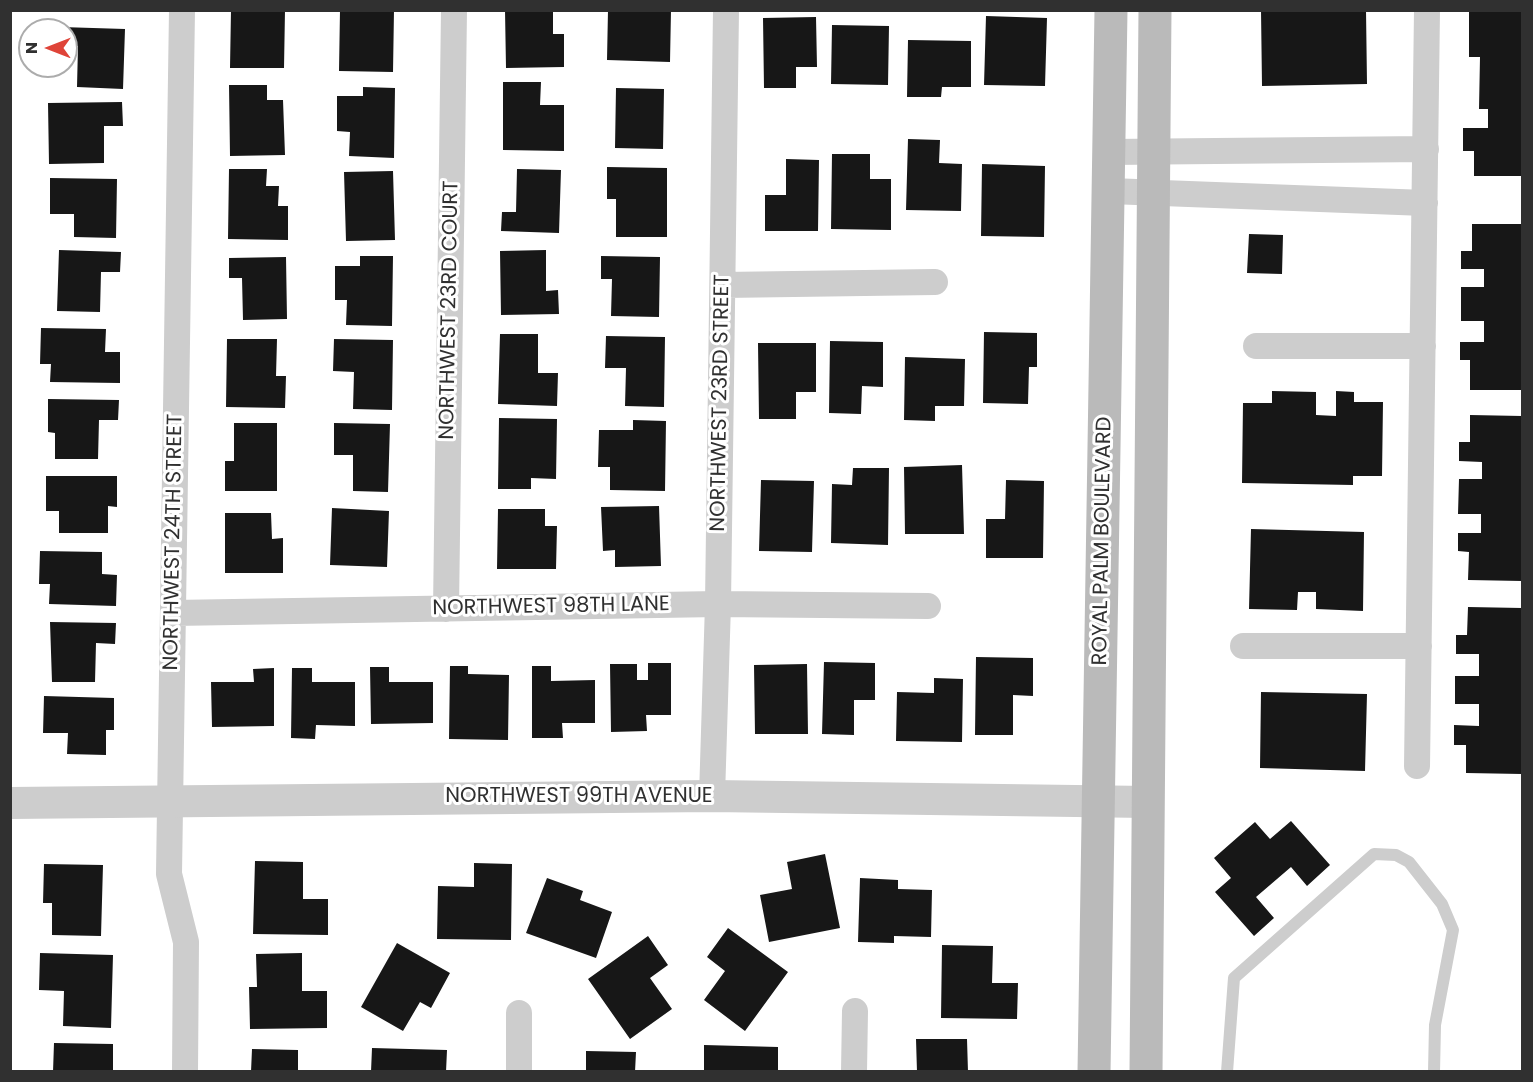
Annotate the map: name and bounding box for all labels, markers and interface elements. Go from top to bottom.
north arrow [18,18,78,78]
text: N [20,42,43,54]
street label: NORTHWEST 23RD COURT [435,180,465,440]
street label: NORTHWEST 23RD STREET [706,274,736,532]
street label: NORTHWEST 24TH STREET [159,413,189,671]
street label: ROYAL PALM BOULEVARD [1088,416,1118,666]
street label: NORTHWEST 98TH LANE [432,592,670,622]
street label: NORTHWEST 99TH AVENUE [445,784,713,810]

